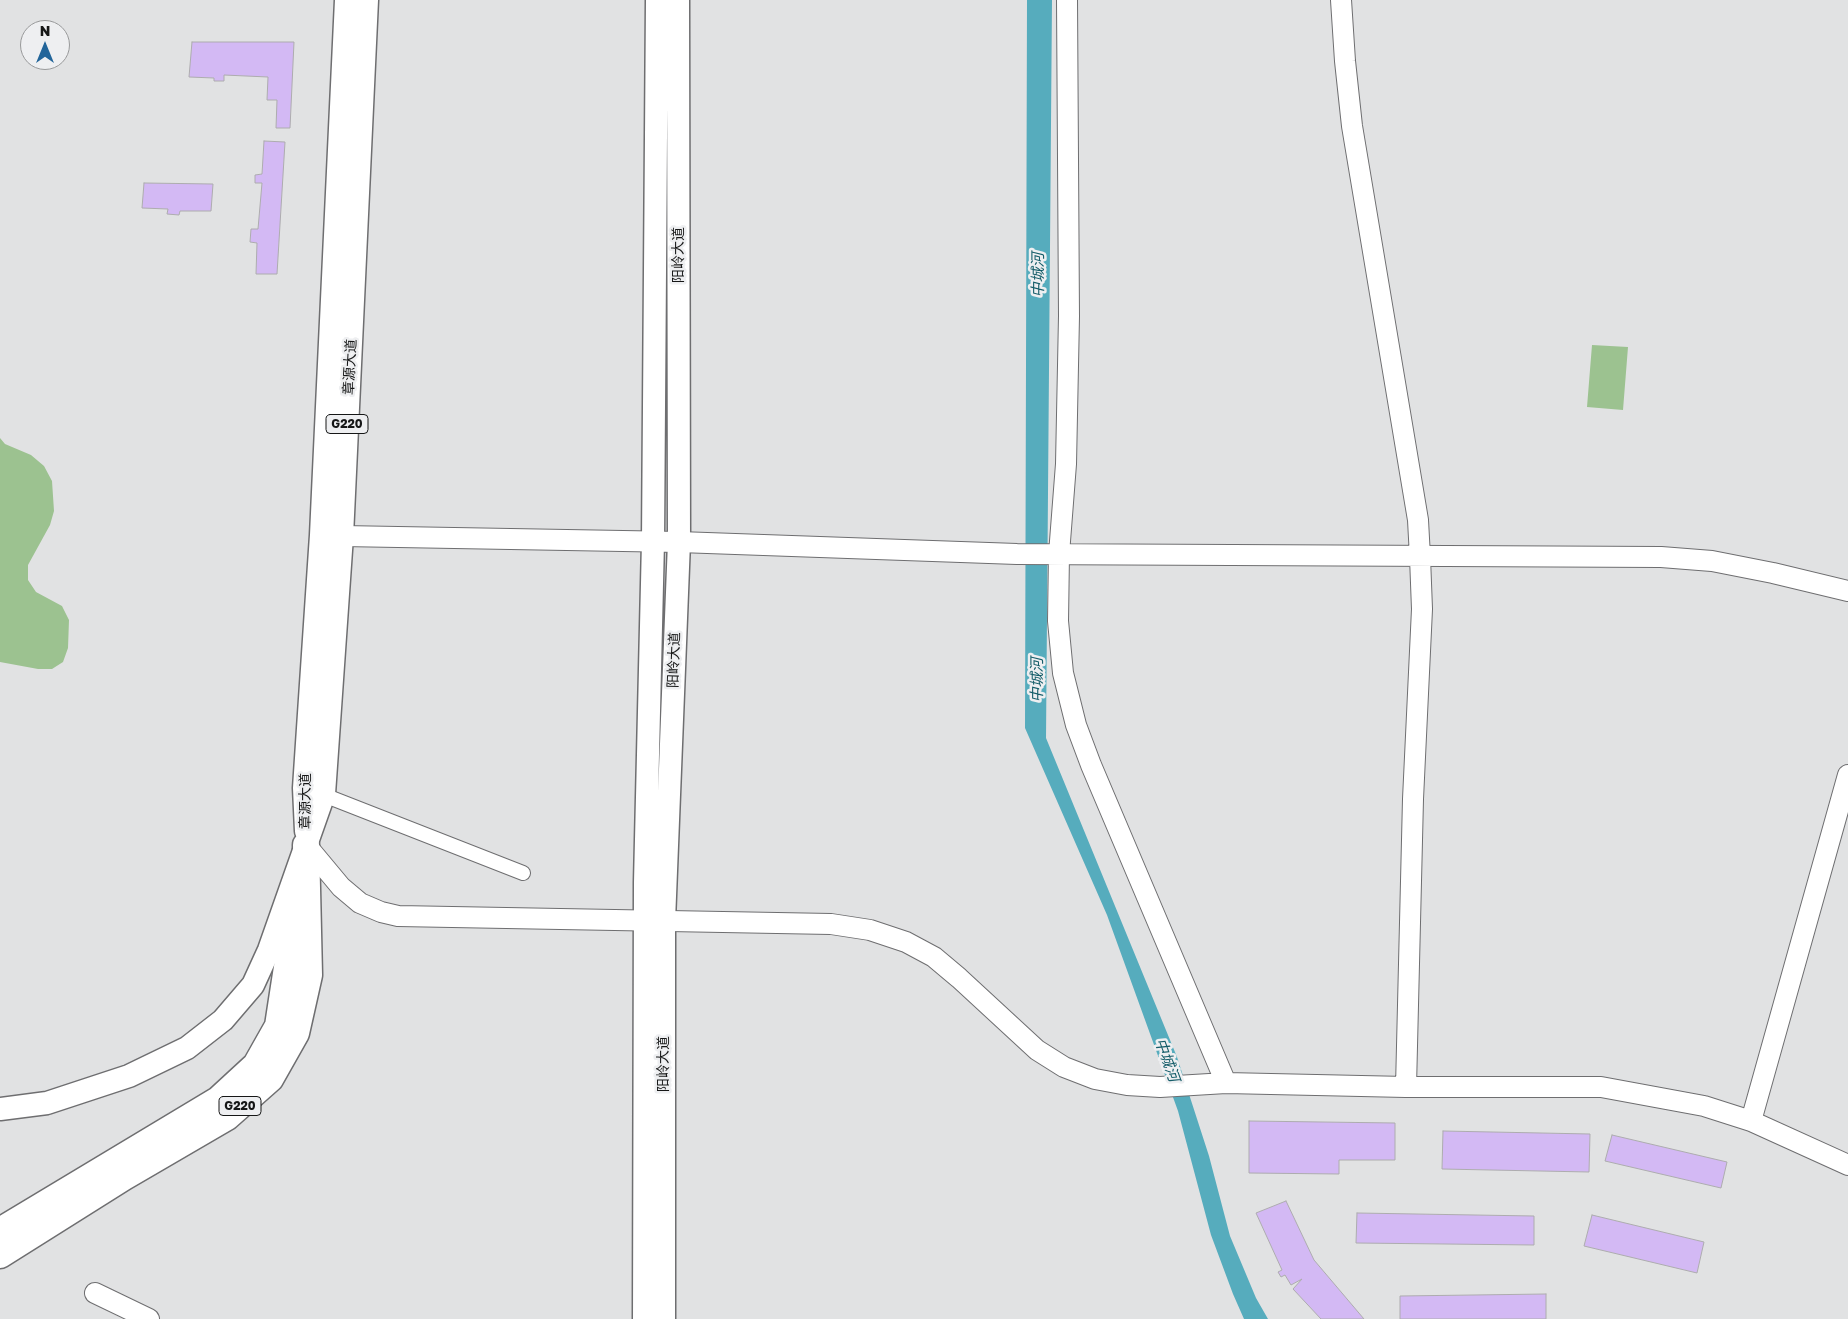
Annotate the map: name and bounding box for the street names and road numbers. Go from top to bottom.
street label: 阳岭大道 [671,227,687,283]
street label: 章源大道 [340,339,360,395]
road number: G220 [326,414,368,434]
street label: 阳岭大道 [665,632,683,688]
street label: 章源大道 [298,773,314,829]
street label: 阳岭大道 [656,1036,672,1092]
road number: G220 [219,1096,261,1116]

